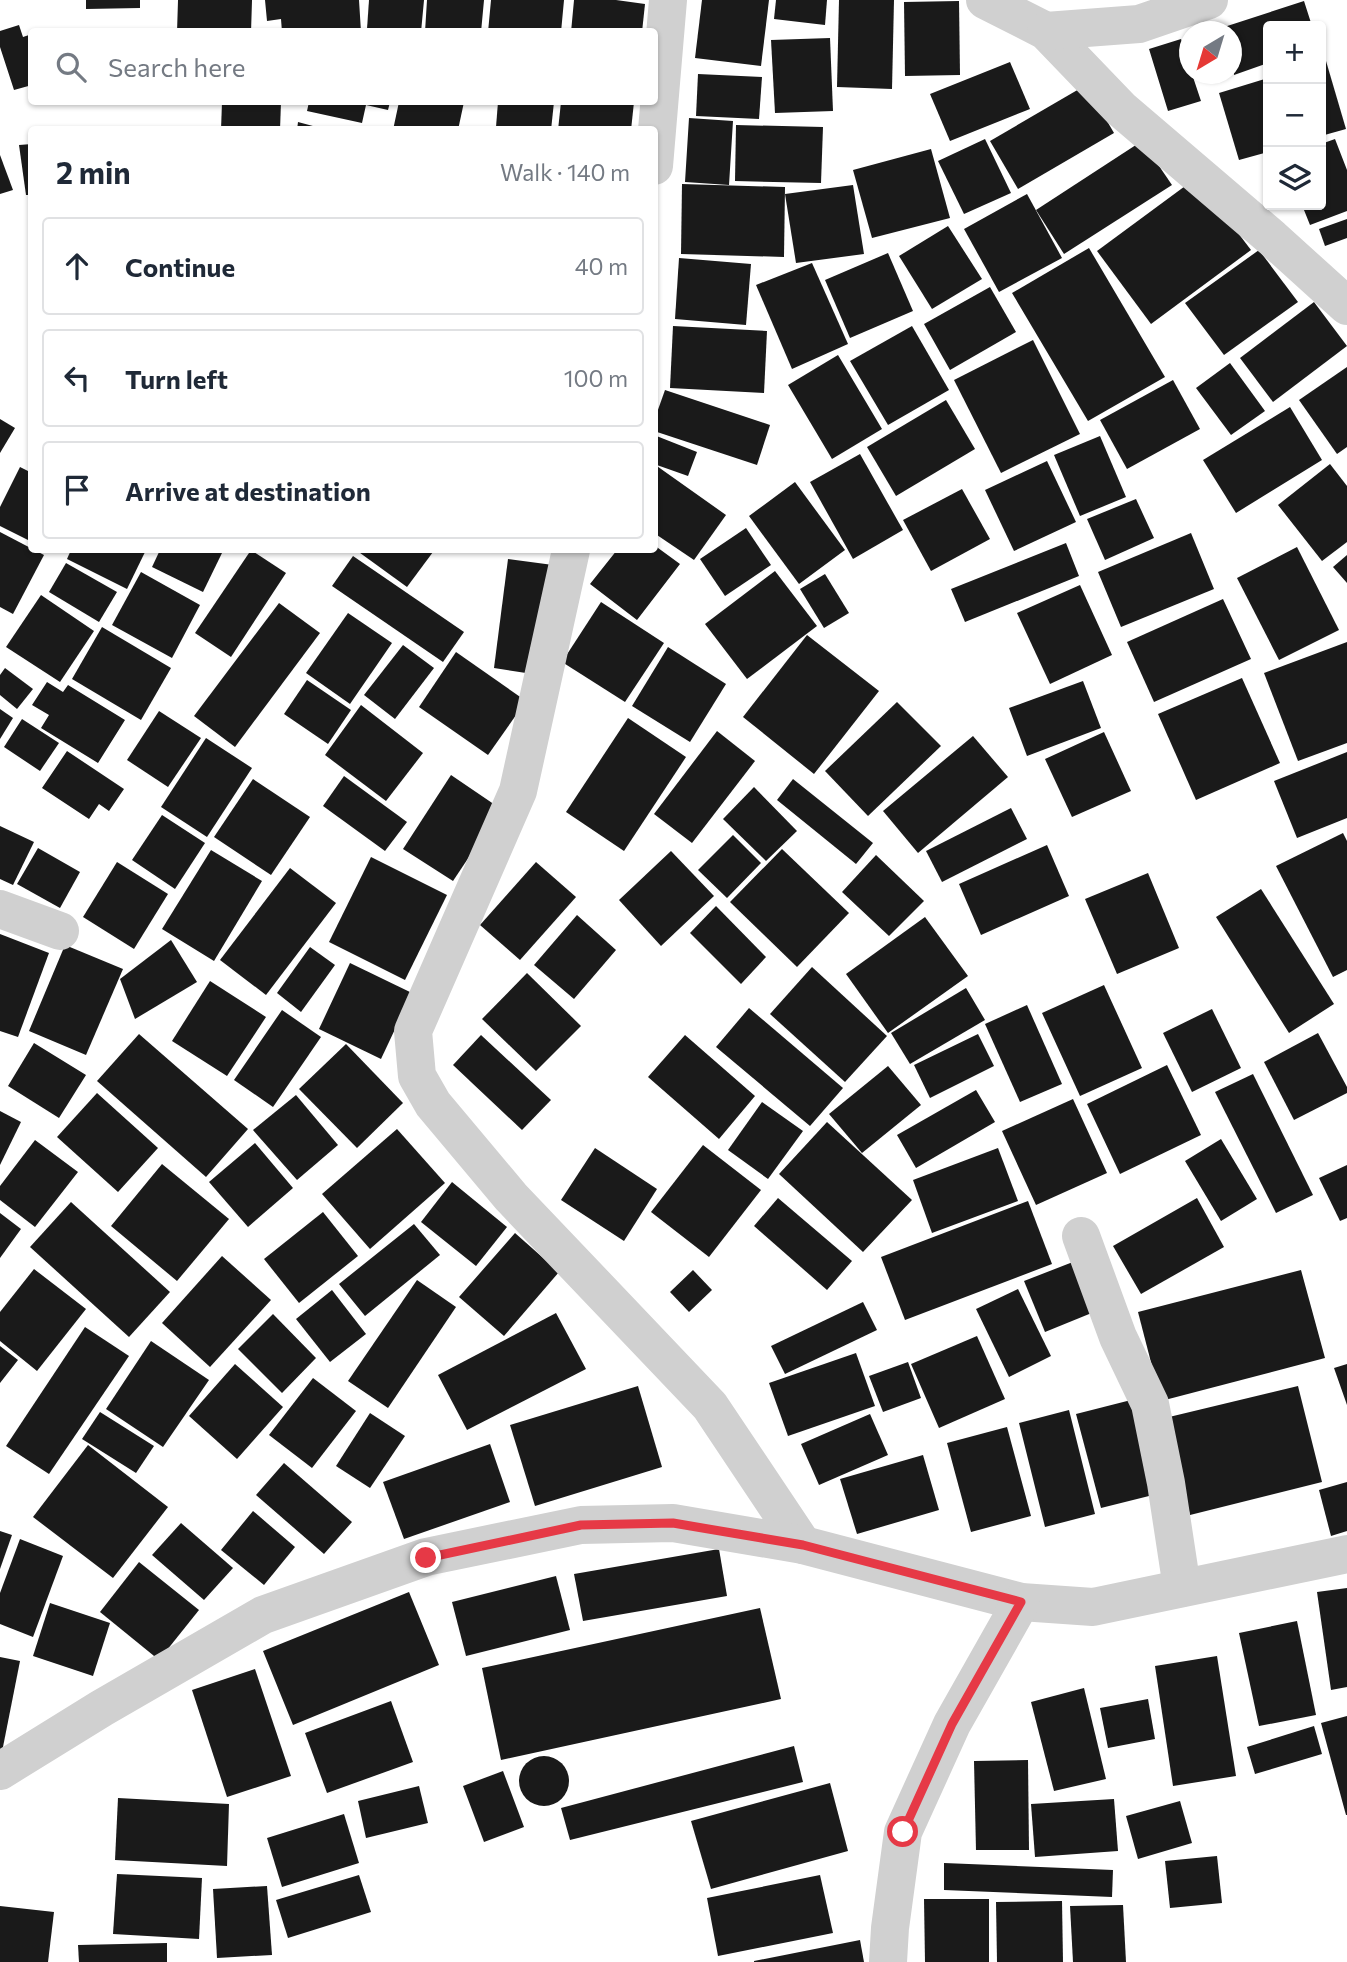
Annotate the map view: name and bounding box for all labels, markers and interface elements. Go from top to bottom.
north arrow [1179,21,1242,84]
map controls [1263,21,1326,210]
button: + [1263,21,1326,84]
search box [28,28,658,105]
icon: search [52,48,90,86]
text: Search here [108,51,246,82]
button: − [1263,84,1326,147]
button: layers [1263,147,1326,210]
text: 2 min [56,153,131,190]
text: Walk · 140 m [500,158,630,186]
icon: ahead [58,247,96,285]
text: Continue [125,251,235,282]
text: 40 m [575,252,628,280]
icon: left [58,359,96,397]
text: Turn left [125,363,228,394]
text: 100 m [564,364,628,392]
icon: arrive [58,471,96,509]
text: Arrive at destination [125,475,371,506]
route end [410,1542,441,1573]
route start [887,1816,918,1847]

